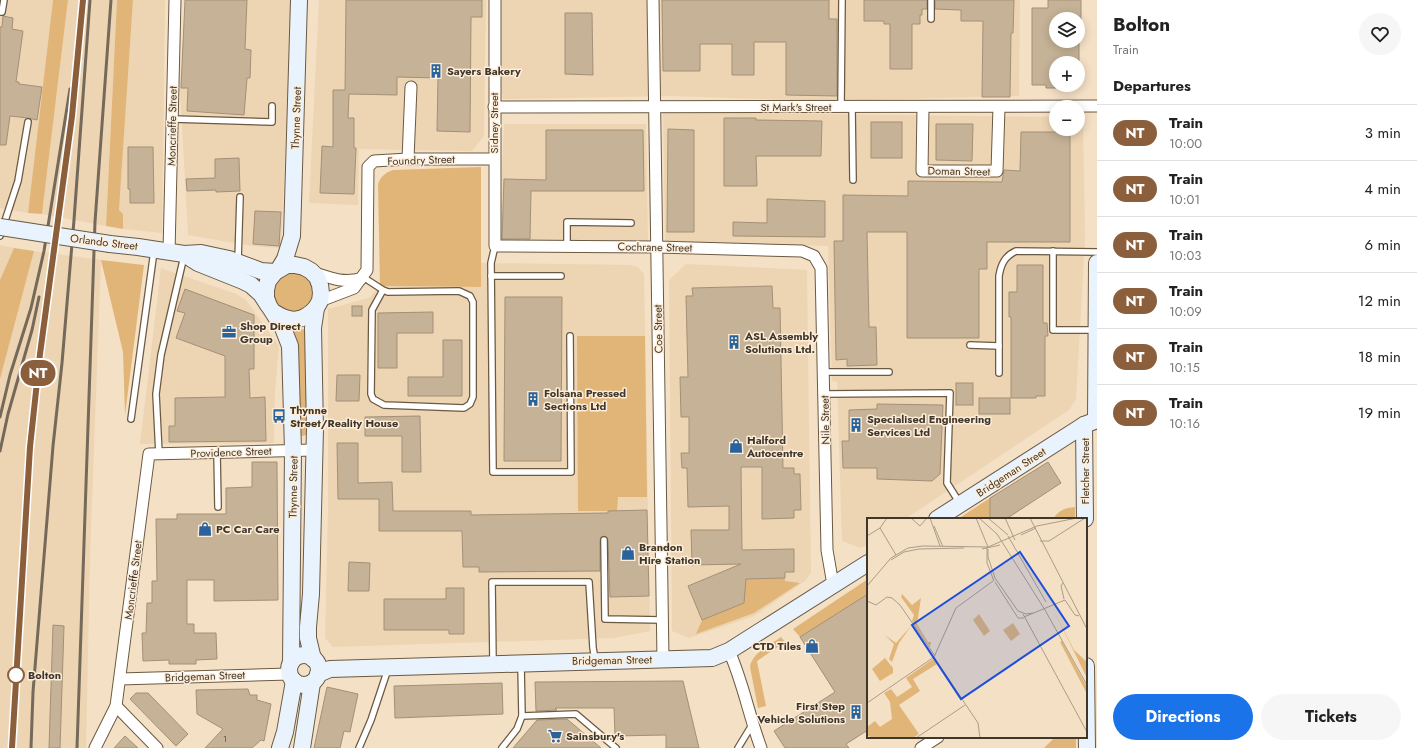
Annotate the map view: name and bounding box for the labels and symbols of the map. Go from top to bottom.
building icon: Sayers Bakery [428,63,444,79]
place label: Sayers Bakery [447,63,521,79]
street label: Moncrieffe Street [163,86,181,166]
street label: Thynne Street [287,86,305,149]
street label: Sidney Street [486,92,502,153]
street label: St Mark's Street [761,99,832,115]
street label: Foundry Street [387,151,455,169]
street label: Doman Street [928,162,991,180]
street label: Orlando Street [69,230,139,254]
street label: Cochrane Street [618,238,693,256]
street label: Coe Street [650,304,666,354]
place label: Shop Direct Group [240,318,301,347]
office icon: Shop Direct Group [221,324,237,340]
place label: ASL Assembly Solutions Ltd. [744,328,818,357]
building icon: ASL Assembly Solutions Ltd. [726,334,742,350]
line badge: NT [20,360,56,386]
place label: Folsana Pressed Sections Ltd [544,385,626,414]
building icon: Folsana Pressed Sections Ltd [525,391,541,407]
street label: Nile Street [817,395,833,445]
place label: Thynne Street/Reality House [290,402,398,431]
bus stop icon: Thynne Street/Reality House [271,408,287,424]
place label: Specialised Engineering Services Ltd [867,411,991,440]
building icon: Specialised Engineering Services Ltd [848,417,864,433]
place label: Halford Autocentre [746,432,803,461]
street label: Fletcher Street [1077,437,1093,504]
shop icon: Halford Autocentre [728,438,744,454]
street label: Providence Street [190,443,272,461]
street label: Bridgeman Street [973,443,1049,501]
street label: Thynne Street [284,455,302,518]
inset map [867,518,1087,738]
shop icon: PC Car Care [197,521,213,537]
place label: PC Car Care [216,521,280,537]
street label: Moncrieffe Street [120,539,146,621]
place label: Brandon Hire Station [639,539,700,568]
shop icon: Brandon Hire Station [620,545,636,561]
place label: CTD Tiles [753,638,801,654]
shop icon: CTD Tiles [804,638,820,654]
street label: Bridgeman Street [572,651,653,669]
marker: Bolton [7,666,25,684]
place label: Bolton [28,667,61,683]
street label: Bridgeman Street [165,667,246,685]
place label: First Step Vehicle Solutions [756,698,845,727]
building icon: First Step Vehicle Solutions [848,704,864,720]
supermarket icon: Sainsbury's [547,728,563,744]
place label: Sainsbury's [566,728,624,744]
house number: 1 [223,732,227,745]

